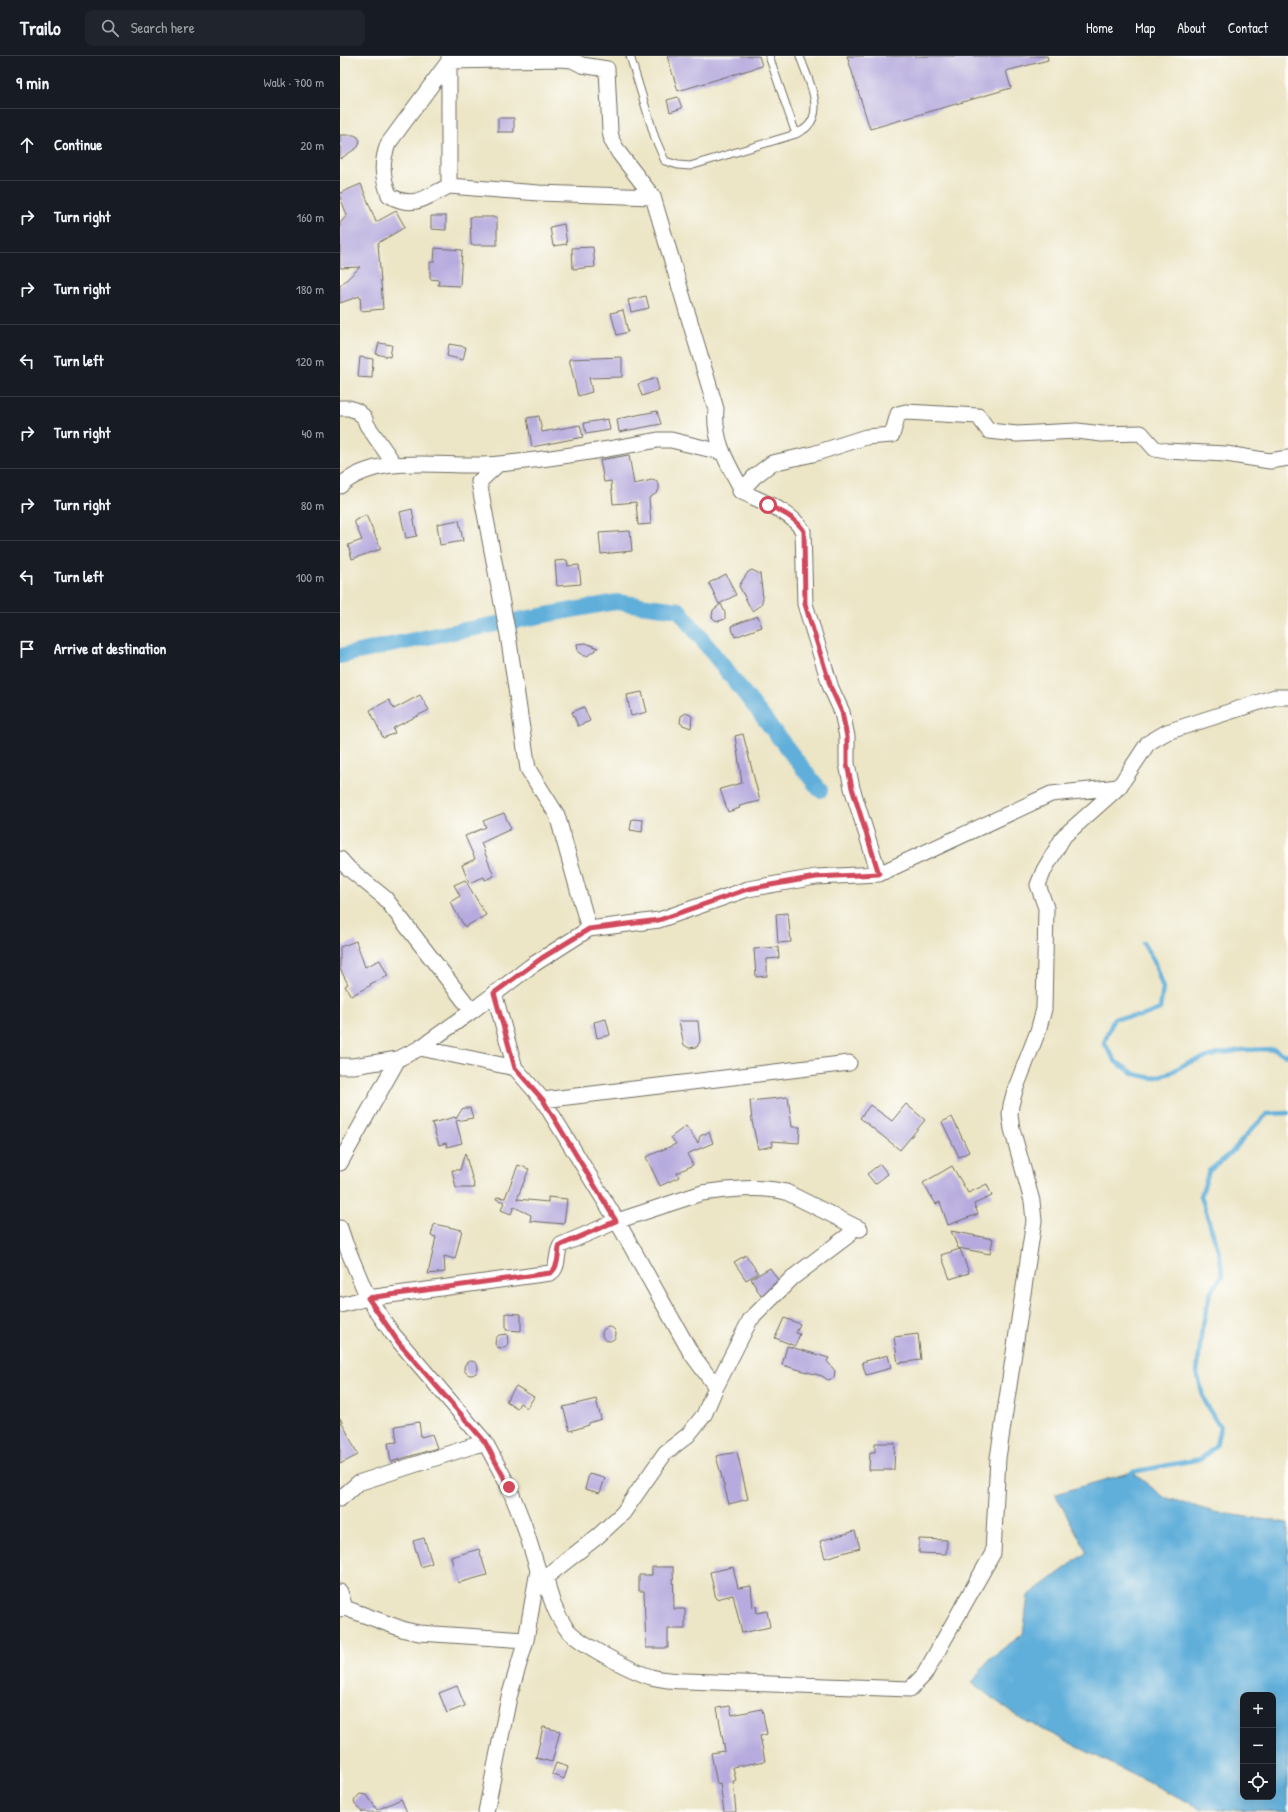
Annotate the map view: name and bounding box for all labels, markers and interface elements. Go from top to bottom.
search box [85,10,365,46]
text: Trailo [20,15,61,41]
icon: search [99,17,121,39]
text: Search here [131,17,195,38]
text: Home [1086,18,1113,37]
text: Map [1135,18,1155,37]
text: About [1177,18,1206,37]
text: Contact [1228,18,1268,37]
text: 9 min [16,71,49,94]
text: Walk · 700 m [264,73,324,91]
icon: ahead [16,134,38,156]
text: Continue [54,134,102,155]
text: 20 m [300,136,324,154]
icon: right [16,206,38,228]
text: Turn right [54,206,110,227]
text: 160 m [296,208,324,226]
icon: right [16,278,38,300]
text: Turn right [54,278,110,299]
text: 180 m [296,280,324,298]
icon: left [16,350,38,372]
text: Turn left [54,350,104,371]
text: 120 m [296,352,324,370]
icon: right [16,422,38,444]
text: Turn right [54,422,110,443]
text: 40 m [301,424,324,442]
icon: right [16,494,38,516]
text: Turn right [54,494,110,515]
text: 80 m [301,496,324,514]
route start [759,496,777,514]
icon: left [16,566,38,588]
text: Turn left [54,566,104,587]
text: 100 m [296,568,324,586]
icon: arrive [16,638,38,660]
text: Arrive at destination [54,638,166,659]
route end [500,1478,518,1496]
map controls [1240,1692,1276,1800]
button: + [1240,1692,1276,1728]
button: − [1240,1728,1276,1764]
button: locate [1240,1764,1276,1800]

